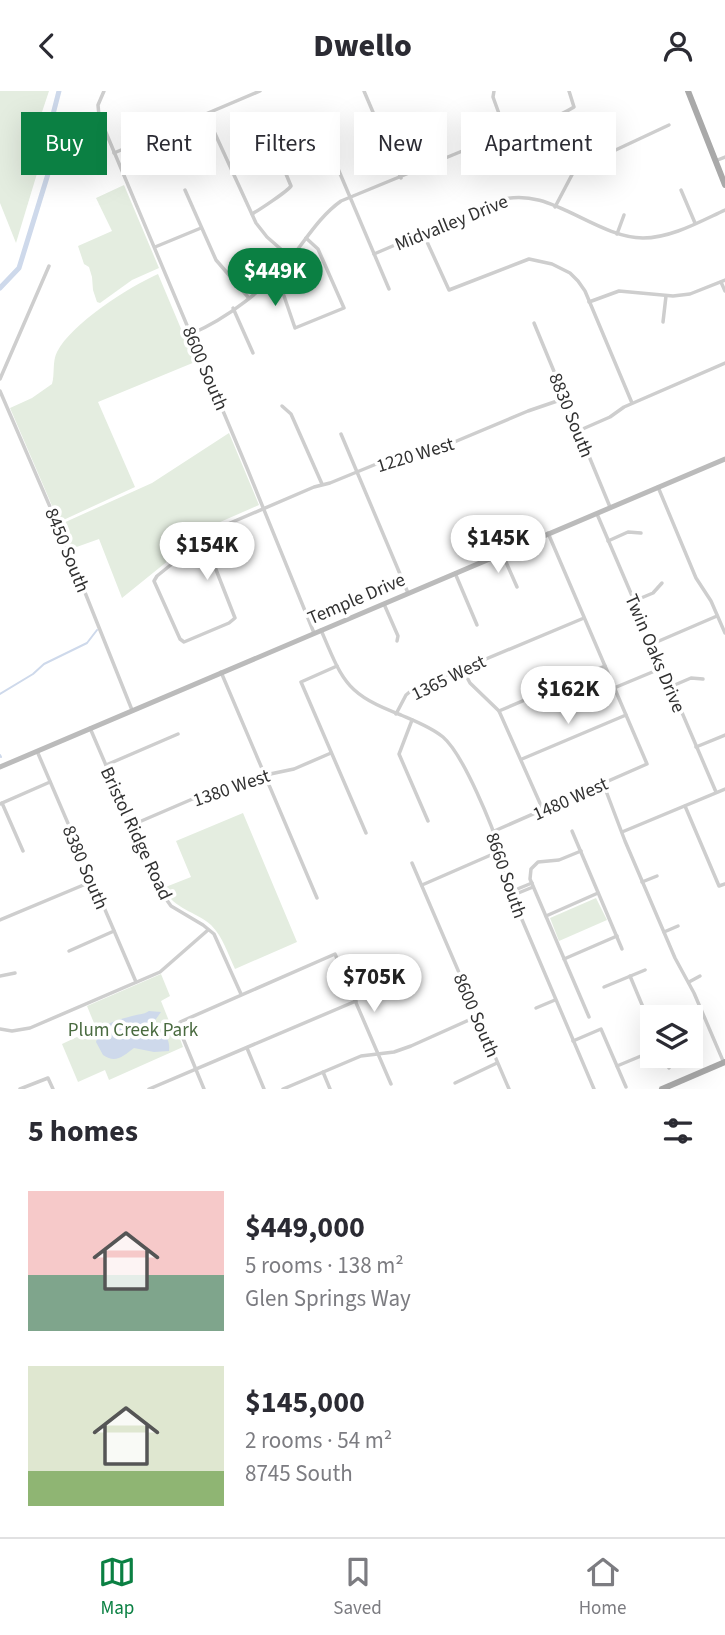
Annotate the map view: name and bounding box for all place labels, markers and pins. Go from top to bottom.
pin: $449K [226,249,324,308]
pin: $145K [449,515,547,575]
pin: $154K [158,523,256,582]
pin: $162K [519,667,617,726]
pin: $705K [325,955,423,1014]

